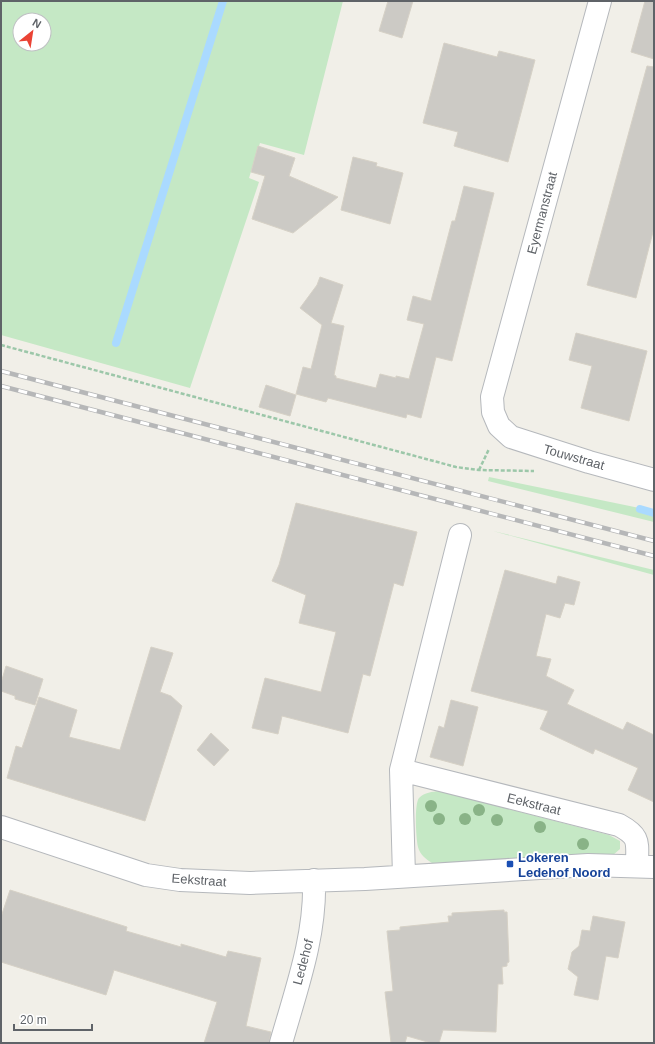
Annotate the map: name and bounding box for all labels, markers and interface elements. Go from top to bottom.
north arrow [12,12,52,52]
text: N [31,16,43,31]
street label: Eyermanstraat [524,170,560,256]
street label: Touwstraat [542,441,607,473]
street label: Eekstraat [506,790,563,818]
place label: Lokeren Ledehof Noord [518,850,610,880]
marker: Lokeren Ledehof Noord [505,859,515,869]
street label: Eekstraat [171,871,227,889]
street label: Ledehof [290,937,316,987]
scale bar [14,1006,92,1032]
text: 20 m [20,1013,47,1027]

